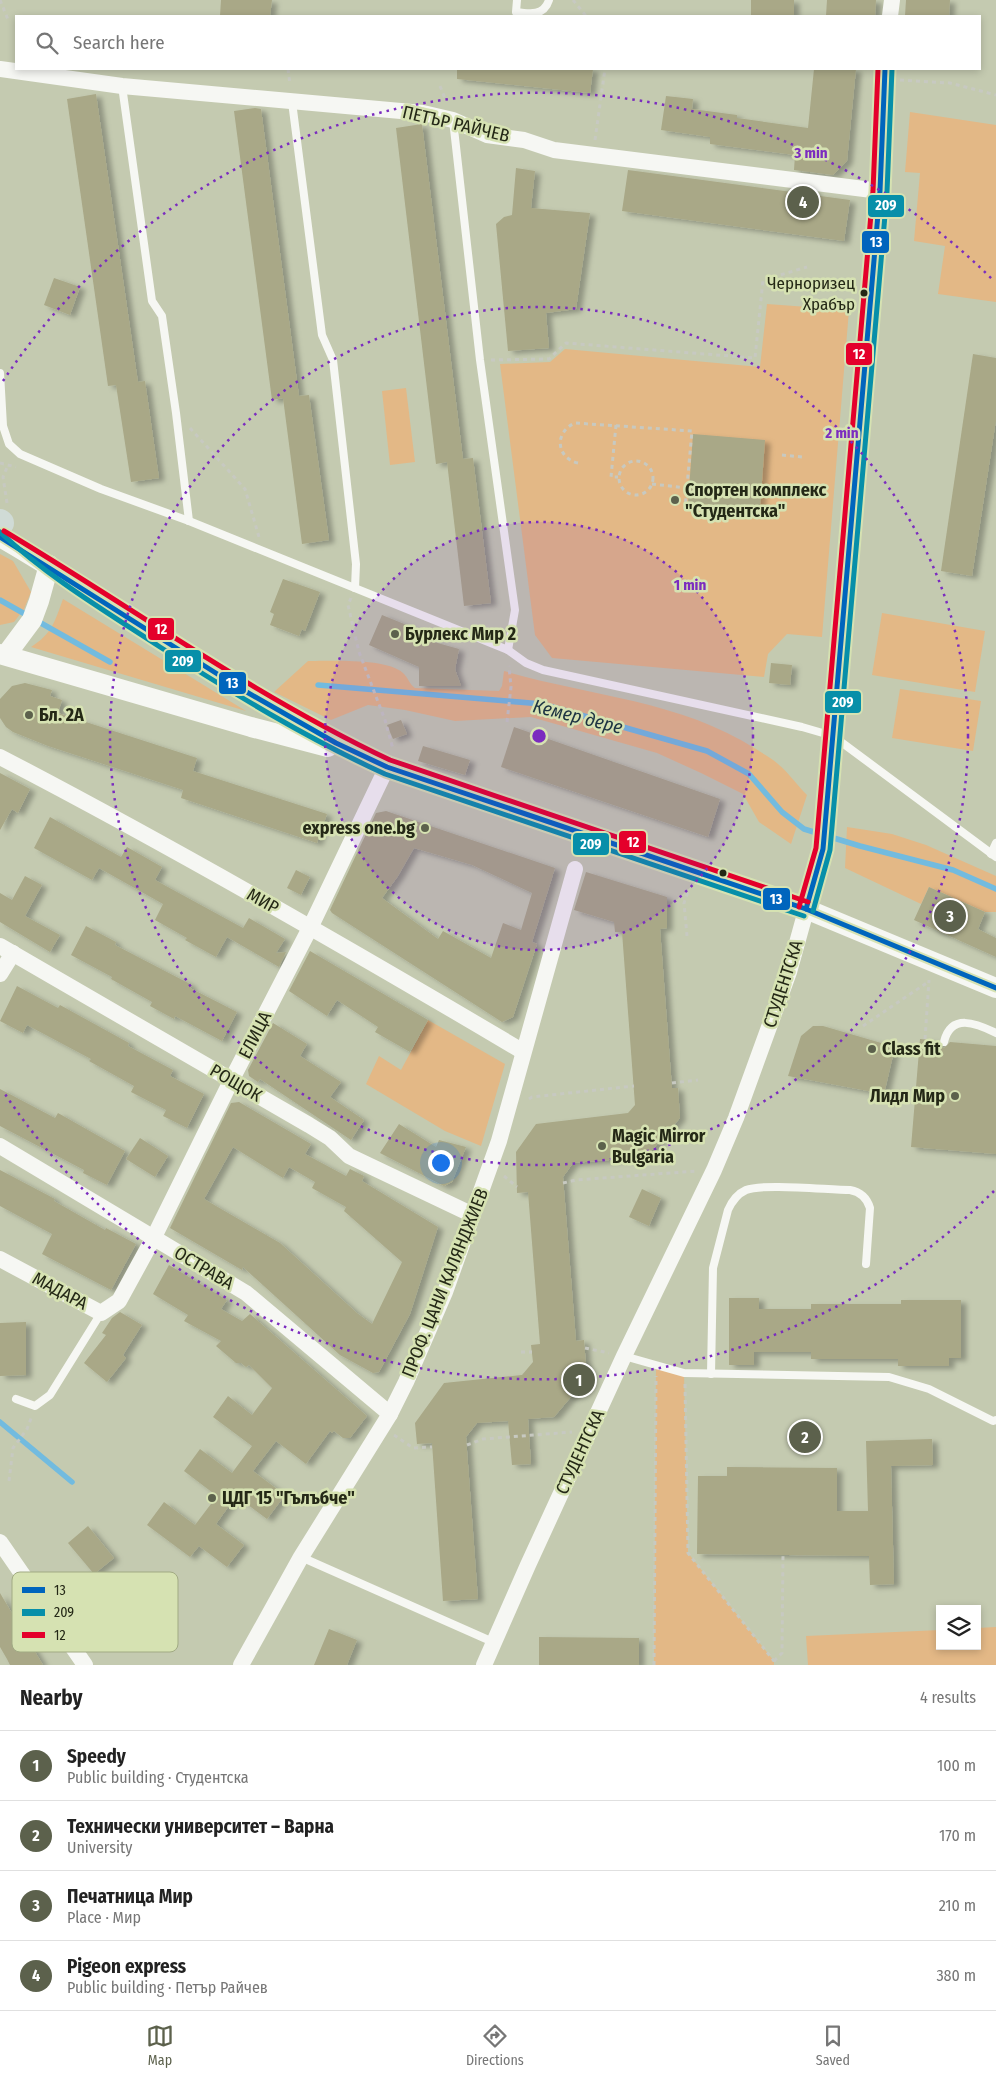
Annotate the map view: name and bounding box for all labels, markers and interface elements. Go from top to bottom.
search box [15,15,981,70]
icon: search [33,29,61,57]
text: Search here [73,31,165,54]
street label: ПЕТЪР РАЙЧЕВ [400,101,512,147]
text: 3 min [793,144,828,162]
pin: 4 [787,183,819,221]
line badge: 209 [867,194,905,218]
text: 209 [874,197,897,214]
line badge: 13 [861,230,890,254]
text: 13 [870,234,883,251]
place label: Черноризец Храбър [767,273,855,315]
marker: Черноризец Храбър [859,288,869,298]
line badge: 12 [845,342,873,366]
text: 12 [853,346,866,363]
text: 2 min [824,424,859,442]
place label: Спортен комплекс "Студентска" [685,479,827,522]
marker: Спортен комплекс "Студентска" [669,494,681,506]
text: 1 min [674,576,706,594]
line badge: 12 [147,617,175,641]
text: 12 [155,621,168,638]
place label: Бурлекс Мир 2 [405,623,516,645]
marker: Бурлекс Мир 2 [389,628,401,640]
line badge: 209 [164,649,202,673]
text: 209 [171,653,194,670]
line badge: 13 [218,671,247,695]
text: 13 [226,675,239,692]
line badge: 209 [824,690,862,714]
water label: Кемер дере [531,694,625,739]
text: 209 [831,694,854,711]
place label: Бл. 2А [39,704,84,726]
marker: Бл. 2А [23,709,35,721]
centre of rings [530,727,548,745]
place label: express one.bg [302,817,415,839]
marker: express one.bg [419,822,431,834]
line badge: 12 [618,830,647,854]
line badge: 209 [572,832,610,856]
text: 12 [627,834,640,851]
text: 209 [579,836,602,853]
unlabelled marker [718,868,728,878]
street label: МИР [243,883,283,919]
line badge: 13 [762,887,791,911]
text: 13 [770,891,783,908]
pin: 3 [934,897,966,935]
street label: СТУДЕНТСКА [758,937,808,1031]
street label: ЕЛИЦА [234,1007,276,1062]
place label: Class fit [882,1038,941,1060]
marker: Class fit [866,1043,878,1055]
street label: РОЩОК [206,1059,266,1107]
place label: Лидл Мир [870,1085,945,1107]
marker: Лидл Мир [949,1090,961,1102]
place label: Magic Mirror Bulgaria [612,1125,706,1168]
marker: Magic Mirror Bulgaria [596,1140,608,1152]
your location [428,1150,454,1176]
street label: ПРОФ. ЦАНИ КАЛЯНДЖИЕВ [397,1185,493,1381]
street label: ОСТРАВА [170,1242,238,1295]
street label: МАДАРА [29,1267,92,1315]
pin: 1 [563,1361,595,1399]
street label: СТУДЕНТСКА [551,1406,609,1498]
pin: 2 [789,1418,821,1456]
place label: ЦДГ 15 "Гълъбче" [222,1487,355,1509]
marker: ЦДГ 15 "Гълъбче" [206,1492,218,1504]
legend [12,1572,178,1652]
text: 13 [54,1582,66,1599]
text: 209 [54,1604,74,1621]
map controls [936,1605,981,1650]
button: layers [936,1605,981,1650]
text: 12 [54,1627,66,1644]
text: Nearby [20,1685,82,1711]
text: 4 results [920,1688,976,1707]
text: Speedy [67,1745,126,1768]
text: 1 [33,1756,39,1775]
text: 100 m [937,1756,976,1775]
text: Public building · Студентска [67,1768,249,1787]
text: Технически университет – Варна [67,1815,334,1838]
text: 2 [32,1826,40,1845]
text: 170 m [939,1826,976,1845]
text: University [67,1838,132,1857]
text: Печатница Мир [67,1885,193,1908]
text: 3 [32,1896,40,1915]
text: 210 m [939,1896,976,1915]
text: Place · Мир [67,1908,141,1927]
text: Pigeon express [67,1955,186,1978]
text: 4 [32,1966,40,1985]
text: 380 m [936,1966,976,1985]
text: Public building · Петър Райчев [67,1978,268,1997]
tab: Map [146,2022,174,2069]
tab: Directions [466,2022,524,2069]
tab: Saved [816,2022,850,2069]

